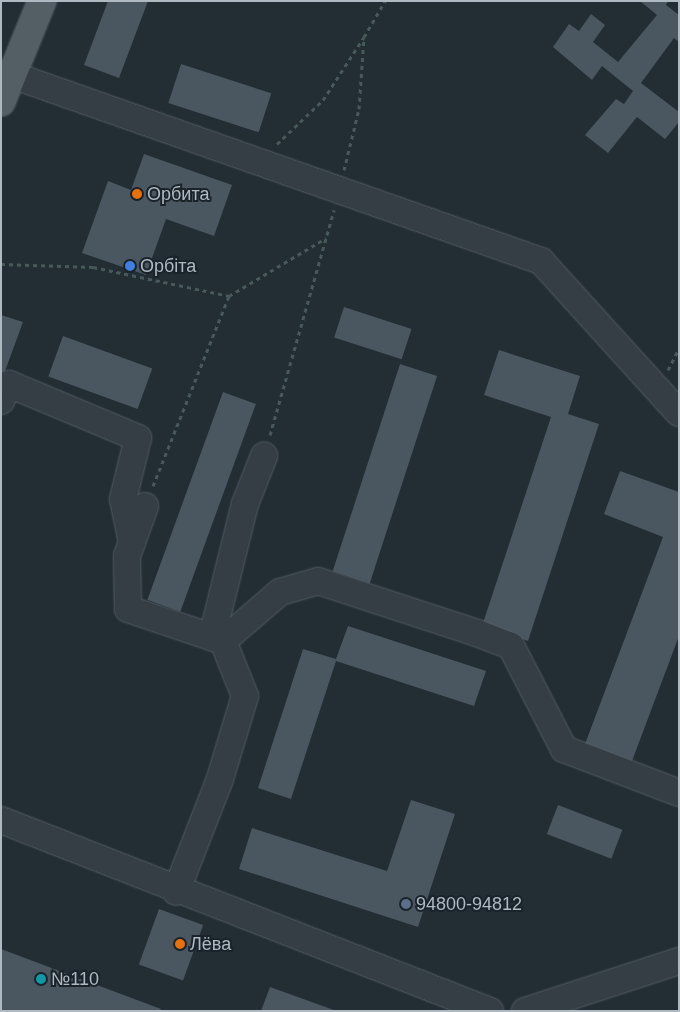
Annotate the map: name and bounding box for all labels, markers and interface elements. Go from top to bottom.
place label: Орбита [147,183,209,205]
marker: Орбита [131,188,143,200]
place label: Орбіта [140,255,196,277]
marker: Орбіта [124,260,136,272]
place label: 94800-94812 [416,893,522,915]
marker: 94800-94812 [400,898,412,910]
place label: Лёва [190,933,231,955]
marker: Лёва [174,938,186,950]
place label: №110 [51,968,99,990]
marker: №110 [35,973,47,985]

